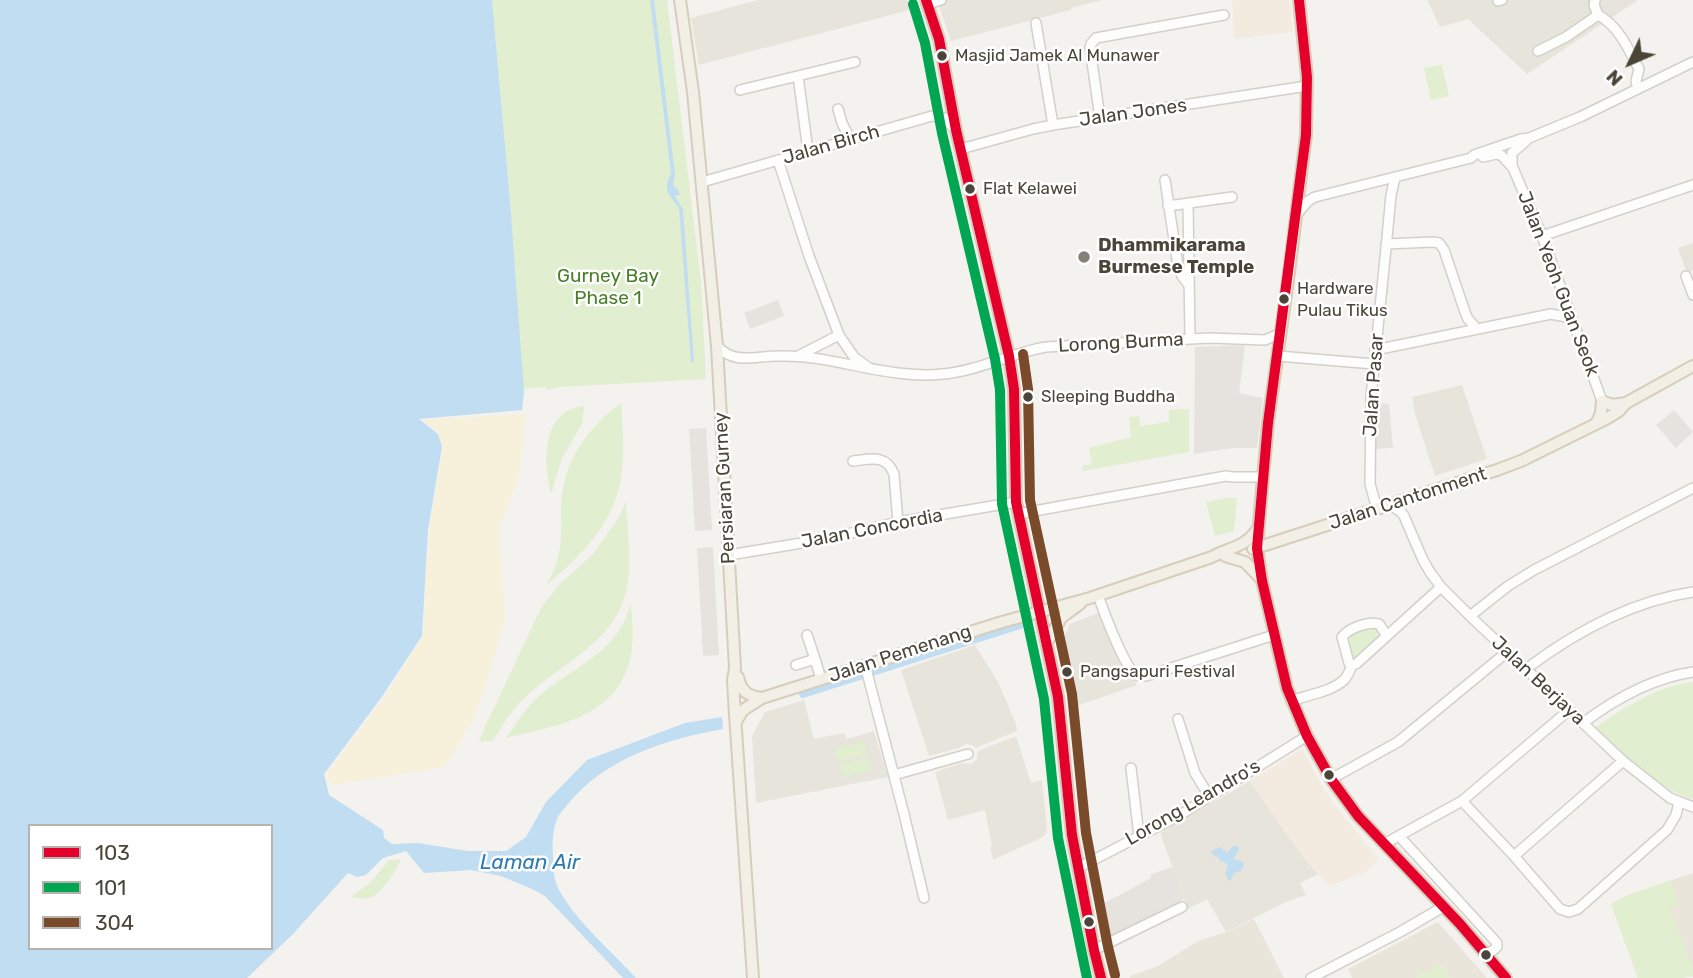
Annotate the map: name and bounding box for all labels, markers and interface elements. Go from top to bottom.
north arrow [1595,28,1665,98]
place label: Masjid Jamek Al Munawer [955,46,1159,66]
marker: Masjid Jamek Al Munawer [935,49,949,63]
text: N [1602,65,1628,91]
street label: Jalan Jones [1078,94,1188,132]
street label: Jalan Birch [780,120,882,170]
place label: Flat Kelawei [983,179,1077,199]
marker: Flat Kelawei [963,182,977,196]
street label: Jalan Yeoh Guan Seok [1512,188,1604,380]
place label: Dhammikarama Burmese Temple [1098,235,1254,279]
marker: Dhammikarama Burmese Temple [1076,249,1092,265]
park label: Gurney Bay Phase 1 [557,266,659,310]
place label: Hardware Pulau Tikus [1297,279,1388,319]
marker: Hardware Pulau Tikus [1277,292,1291,306]
street label: Lorong Burma [1058,328,1184,358]
street label: Jalan Pasar [1359,333,1389,437]
place label: Sleeping Buddha [1041,387,1175,407]
marker: Sleeping Buddha [1021,390,1035,404]
street label: Persiaran Gurney [710,411,740,565]
street label: Jalan Cantonment [1326,463,1490,535]
street label: Jalan Concordia [799,504,945,554]
street label: Jalan Pemenang [826,620,974,688]
street label: Jalan Berjaya [1486,632,1590,730]
place label: Pangsapuri Festival [1080,662,1235,682]
marker: Pangsapuri Festival [1060,665,1074,679]
street label: Lorong Leandro's [1121,755,1265,851]
unlabelled marker [1322,768,1336,782]
legend [28,824,273,950]
text: 103 [95,840,130,865]
water label: Laman Air [480,850,580,876]
text: 101 [95,875,126,900]
text: 304 [95,910,134,935]
unlabelled marker [1082,915,1096,929]
unlabelled marker [1479,948,1493,962]

